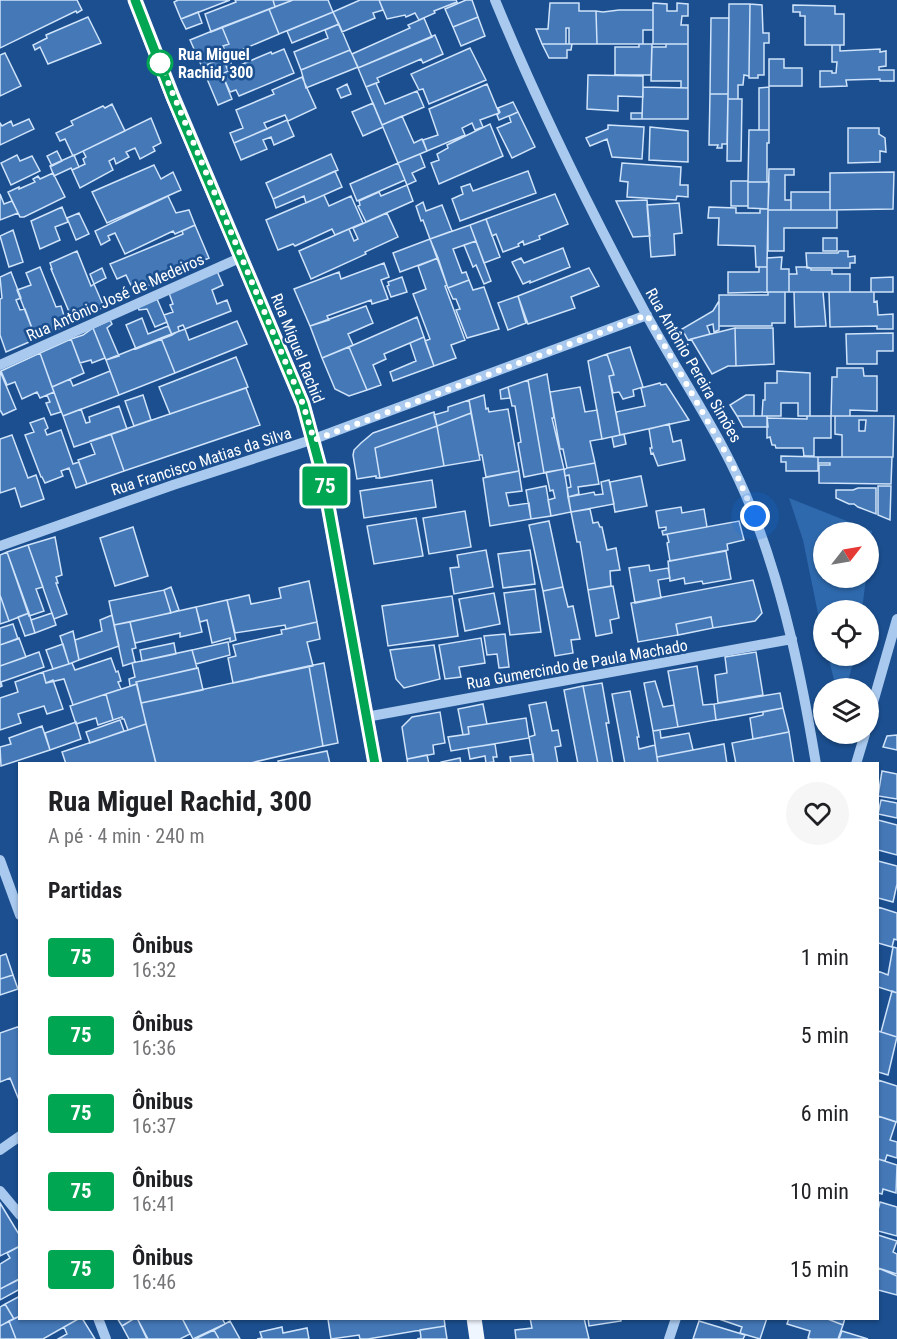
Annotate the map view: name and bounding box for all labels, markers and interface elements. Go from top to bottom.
place label: Rua Miguel Rachid, 300 [178,45,253,82]
marker: Rua Miguel Rachid, 300 [147,50,173,76]
street label: Rua Antônio José de Medeiros [23,250,207,345]
street label: Rua Antônio Pereira Simões [642,285,746,446]
street label: Rua Miguel Rachid [267,291,328,406]
street label: Rua Francisco Matias da Silva [109,423,294,500]
line badge: 75 [298,466,352,506]
text: 75 [314,474,336,498]
your location [740,501,770,531]
north arrow [813,522,879,588]
map controls [813,522,879,744]
button: locate [813,600,879,666]
street label: Rua Gumercindo de Paula Machado [465,636,689,693]
button: layers [813,678,879,744]
button: heart [786,782,849,845]
text: Rua Miguel Rachid, 300 [48,785,312,818]
text: A pé · 4 min · 240 m [48,824,205,848]
text: Partidas [48,878,122,903]
text: Ônibus [132,933,193,958]
text: 75 [70,945,92,969]
text: 1 min [801,945,849,970]
text: 16:32 [132,958,176,982]
text: Ônibus [132,1011,193,1036]
text: 75 [70,1023,92,1047]
text: 5 min [801,1023,849,1048]
text: 16:36 [132,1036,176,1060]
text: Ônibus [132,1089,193,1114]
text: 75 [70,1101,92,1125]
text: 6 min [801,1101,849,1126]
text: 16:37 [132,1114,176,1138]
text: Ônibus [132,1167,193,1192]
text: 75 [70,1179,92,1203]
text: 10 min [790,1179,849,1204]
text: 16:41 [132,1192,176,1216]
text: Ônibus [132,1245,193,1270]
text: 75 [70,1257,92,1281]
text: 15 min [790,1257,849,1282]
text: 16:46 [132,1270,176,1294]

